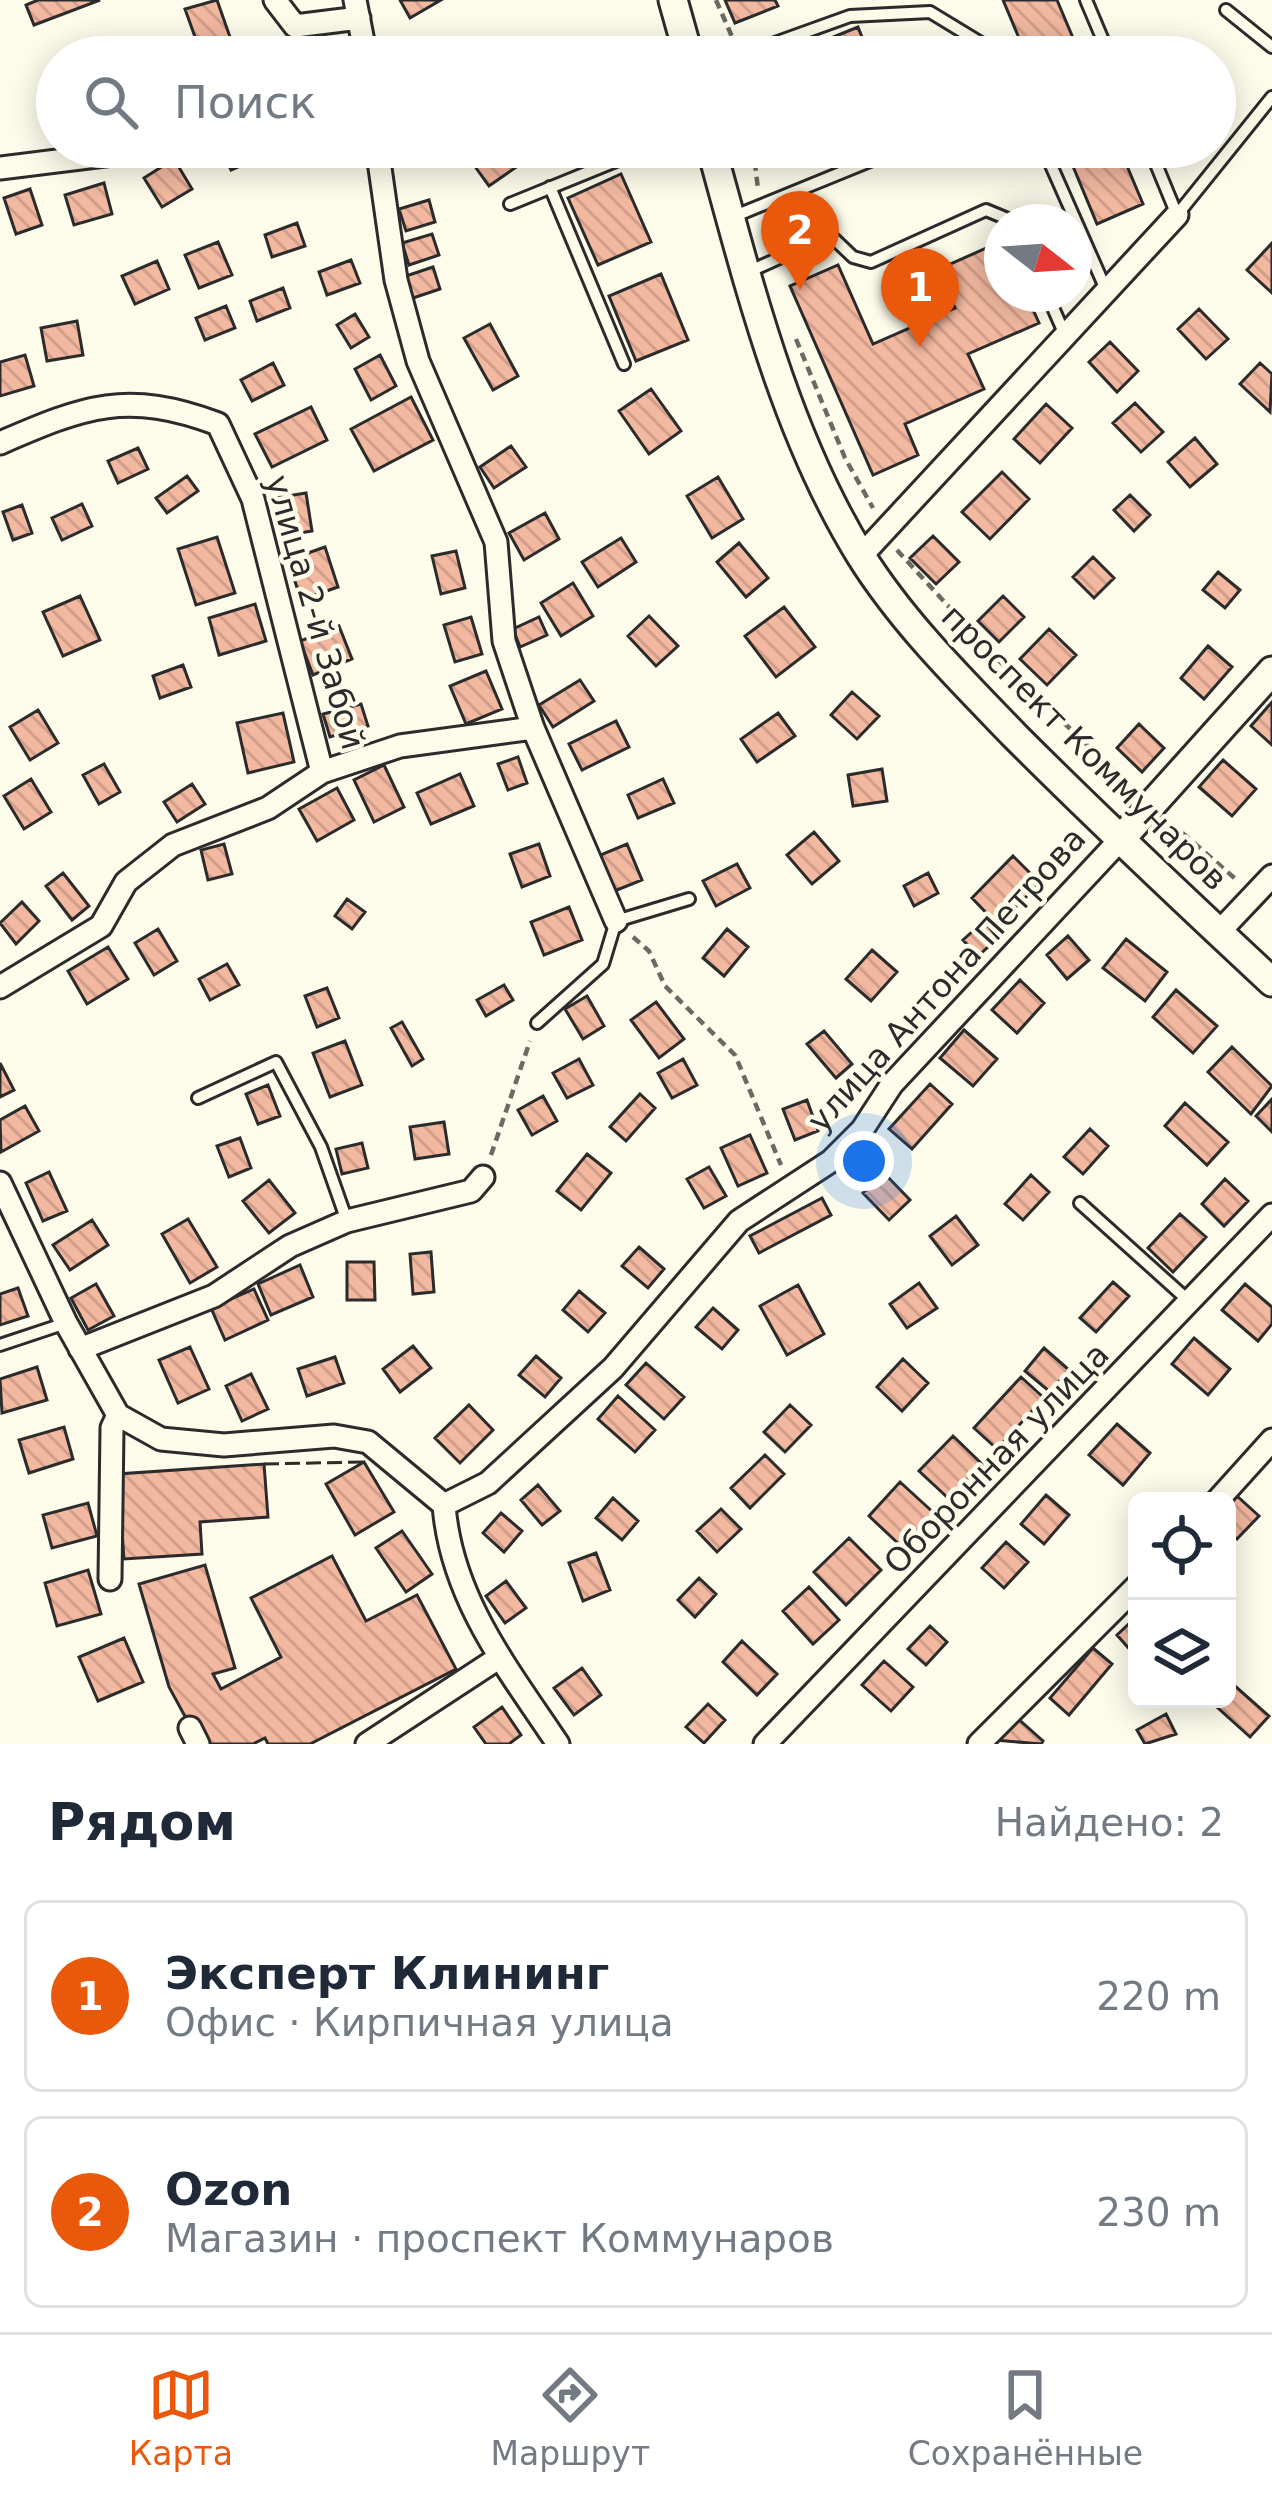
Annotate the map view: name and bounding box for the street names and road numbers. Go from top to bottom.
street label: улица 2-й Забой [258,471,373,754]
street label: проспект Коммунаров [934,596,1236,898]
street label: улица Антона Петрова [799,819,1093,1140]
street label: Оборонная улица [876,1335,1117,1582]

